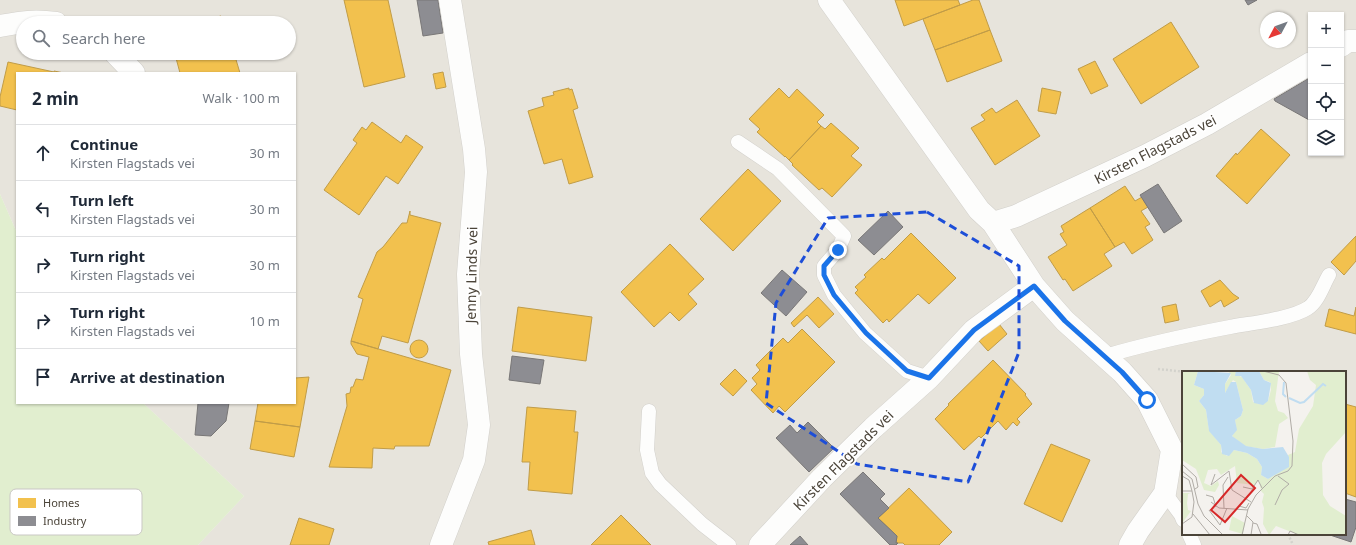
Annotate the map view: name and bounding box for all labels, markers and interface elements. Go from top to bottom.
north arrow [1260,12,1296,48]
map controls [1308,12,1344,156]
button: + [1308,12,1344,48]
search box [16,16,296,60]
icon: search [30,27,52,49]
text: Search here [62,28,145,48]
button: − [1308,48,1344,84]
button: locate [1308,84,1344,120]
text: 2 min [32,87,79,110]
text: Walk · 100 m [202,89,280,107]
street label: Kirsten Flagstads vei [1091,110,1219,188]
button: layers [1308,120,1344,156]
text: Continue [70,134,138,154]
icon: ahead [32,142,54,164]
text: 30 m [250,144,280,162]
text: Kirsten Flagstads vei [70,154,195,172]
text: Turn left [70,190,134,210]
icon: left [32,198,54,220]
text: 30 m [250,200,280,218]
text: Kirsten Flagstads vei [70,210,195,228]
street label: Jenny Linds vei [461,226,481,326]
route end [829,241,847,259]
text: Turn right [70,246,145,266]
icon: right [32,254,54,276]
text: 30 m [250,256,280,274]
text: Kirsten Flagstads vei [70,266,195,284]
text: Turn right [70,302,145,322]
icon: right [32,310,54,332]
text: 10 m [250,312,280,330]
text: Kirsten Flagstads vei [70,322,195,340]
icon: arrive [32,366,54,388]
text: Arrive at destination [70,367,225,387]
inset map [1182,371,1346,535]
route start [1138,391,1156,409]
street label: Kirsten Flagstads vei [789,406,897,514]
legend [10,489,142,535]
text: Homes [43,495,80,510]
text: Industry [43,513,87,528]

